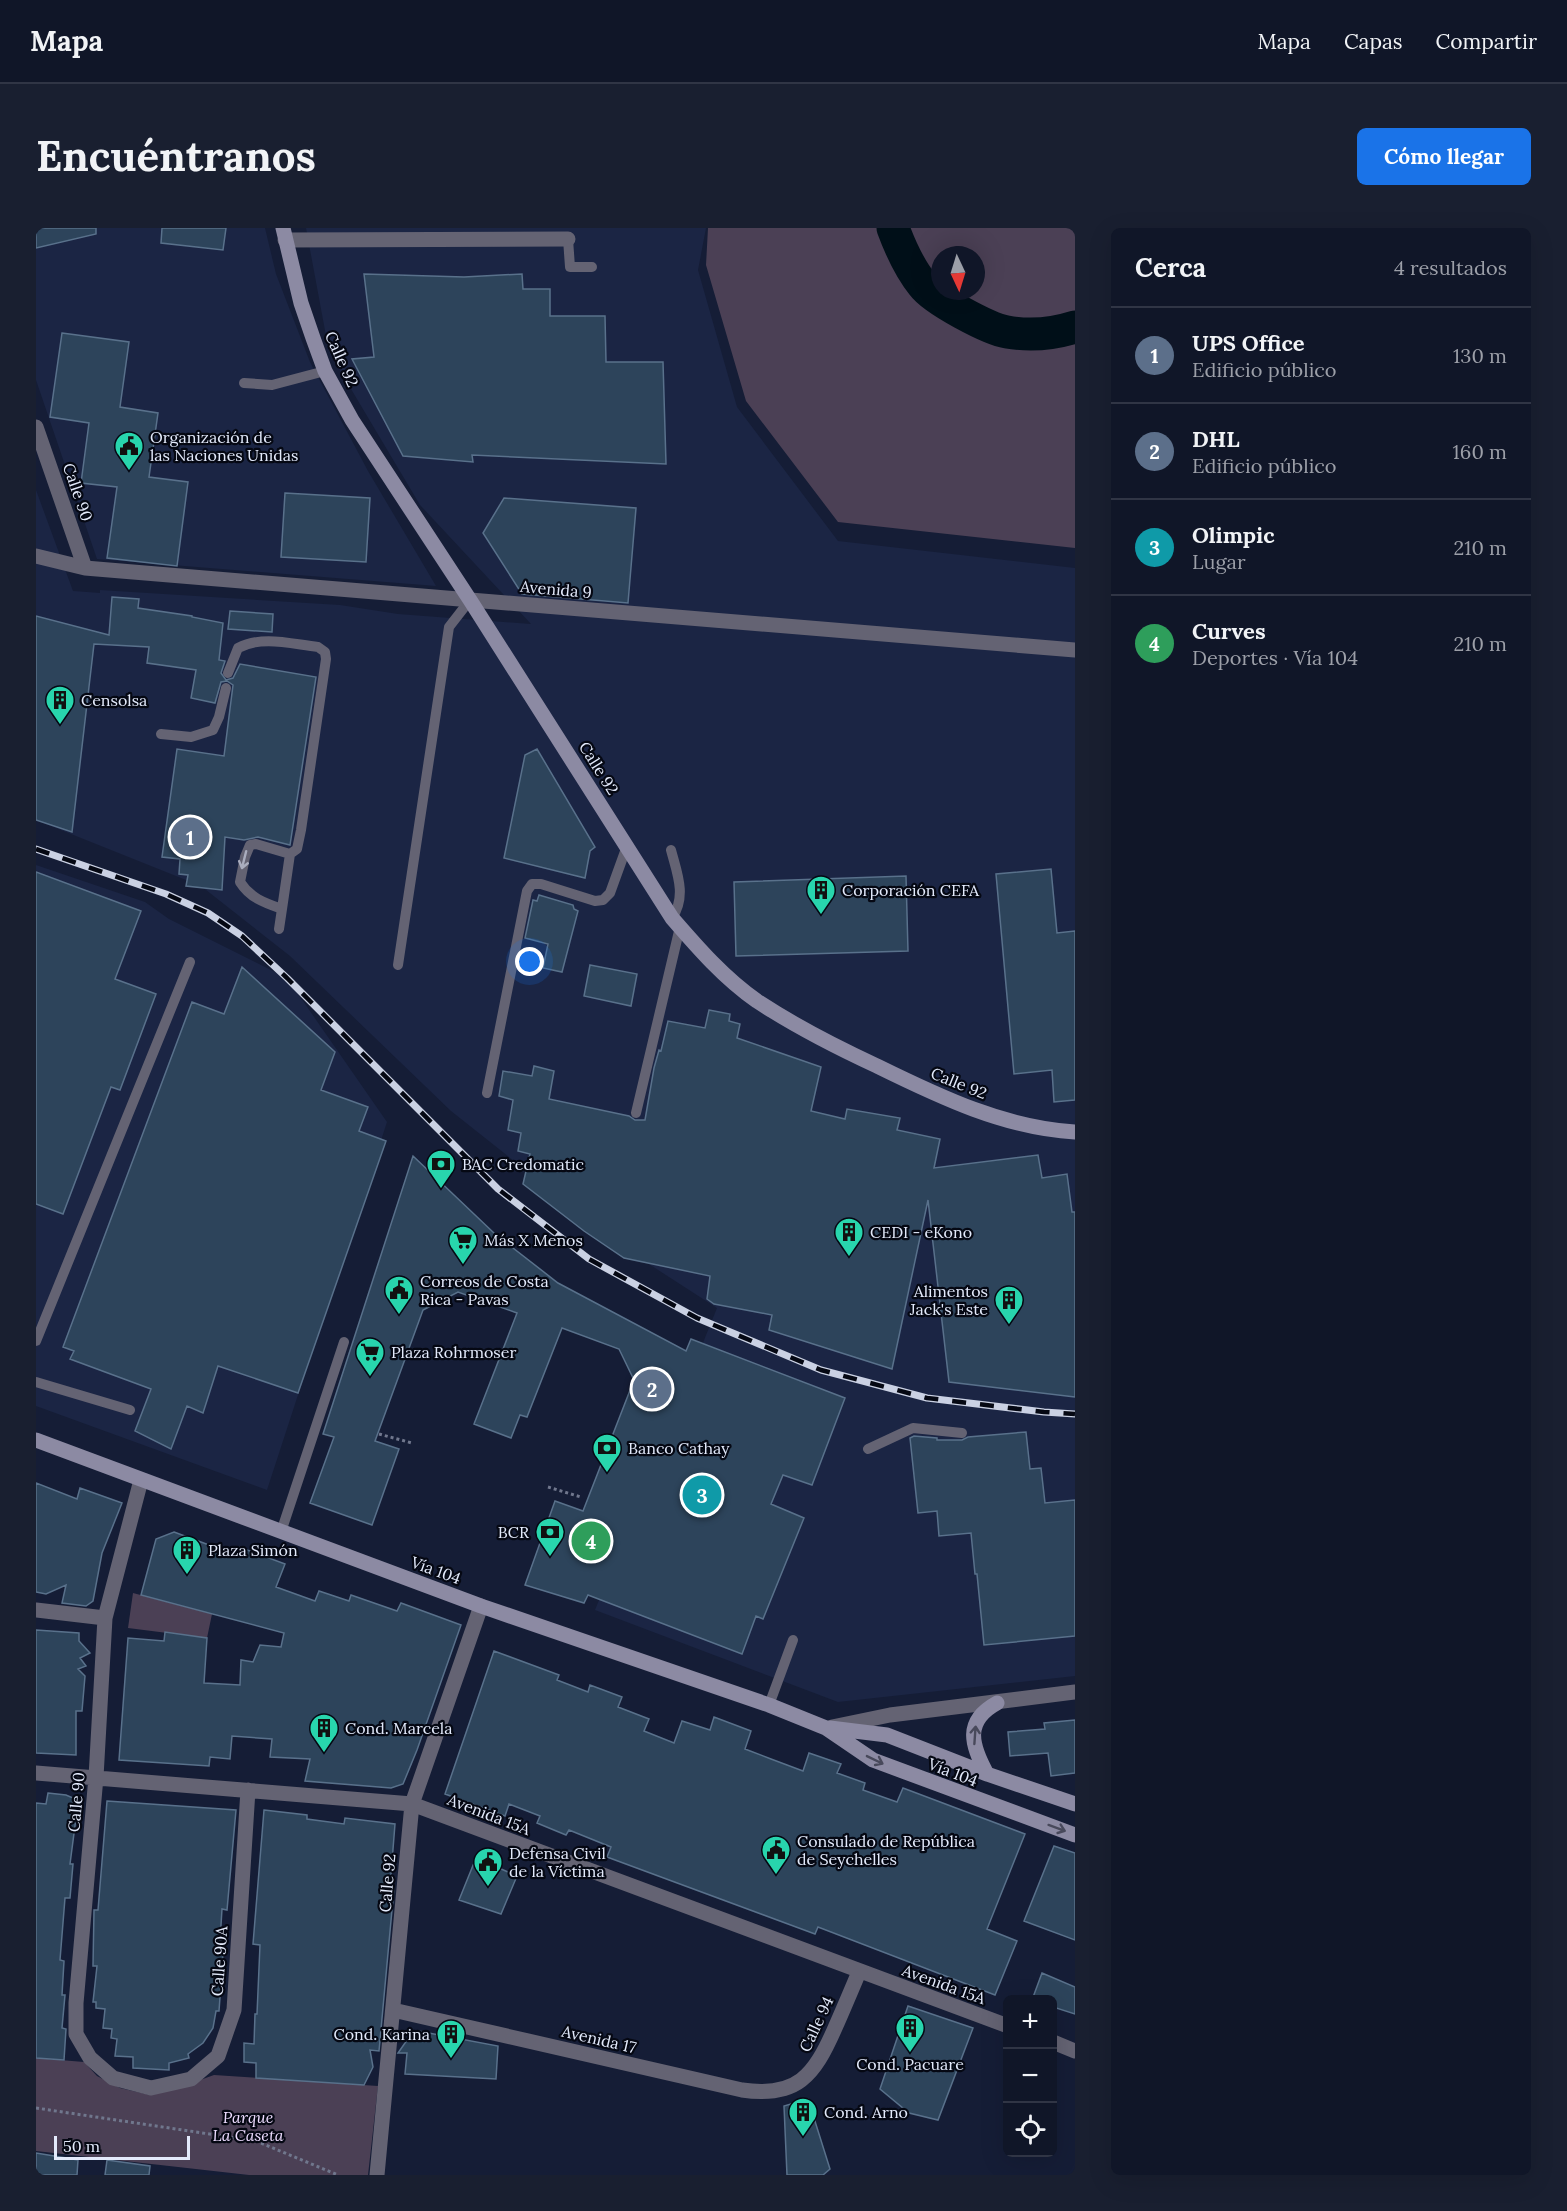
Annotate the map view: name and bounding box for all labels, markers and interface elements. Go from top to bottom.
text: Mapa [30,23,103,59]
text: Mapa [1257,28,1311,55]
text: Capas [1344,28,1403,55]
text: Compartir [1436,28,1537,55]
button: Cómo llegar [1357,128,1531,185]
text: Encuéntranos [36,129,316,183]
north arrow [931,246,985,300]
text: Cerca [1135,251,1206,284]
text: 4 resultados [1394,255,1507,280]
street label: Calle 92 [321,328,363,390]
text: UPS Office [1192,329,1305,357]
text: 1 [1150,343,1159,368]
text: 130 m [1453,343,1507,368]
text: Edificio público [1192,357,1337,382]
text: DHL [1192,425,1239,453]
place label: Organización de las Naciones Unidas [150,427,298,465]
public building icon: Organización de las Naciones Unidas [113,430,145,472]
text: 2 [1149,439,1160,464]
text: 160 m [1453,439,1507,464]
text: Edificio público [1192,453,1337,478]
street label: Calle 90 [59,460,97,524]
text: Olimpic [1192,521,1275,549]
text: 3 [1149,535,1160,560]
text: 210 m [1453,535,1507,560]
text: Lugar [1192,549,1246,574]
street label: Avenida 9 [518,576,593,602]
text: Curves [1192,617,1266,645]
text: 4 [1149,631,1160,656]
text: 210 m [1453,631,1507,656]
text: Deportes · Vía 104 [1192,645,1358,670]
building icon: Censolsa [44,684,76,726]
place label: Censolsa [81,690,147,710]
street label: Calle 92 [575,738,623,798]
pin: 1 [170,814,210,860]
one-way arrow [238,850,250,869]
building icon: Corporación CEFA [805,874,837,916]
place label: Corporación CEFA [842,880,980,900]
your location [515,947,544,976]
street label: Calle 92 [928,1063,990,1103]
bank icon: BAC Credomatic [425,1148,457,1190]
place label: BAC Credomatic [462,1154,584,1174]
building icon: CEDI - eKono [833,1216,865,1258]
place label: CEDI - eKono [870,1222,972,1242]
supermarket icon: Más X Menos [447,1224,479,1266]
place label: Más X Menos [484,1230,583,1250]
place label: Correos de Costa Rica - Pavas [420,1271,549,1309]
public building icon: Correos de Costa Rica - Pavas [383,1274,415,1316]
place label: Alimentos Jack's Este [909,1281,988,1319]
building icon: Alimentos Jack's Este [993,1284,1025,1326]
supermarket icon: Plaza Rohrmoser [354,1336,386,1378]
place label: Plaza Rohrmoser [391,1342,516,1362]
pin: 2 [632,1366,672,1412]
bank icon: Banco Cathay [591,1432,623,1474]
place label: Banco Cathay [628,1438,730,1458]
pin: 3 [682,1472,722,1518]
bank icon: BCR [534,1516,566,1558]
pin: 4 [572,1518,610,1564]
place label: BCR [498,1522,530,1542]
building icon: Plaza Simón [171,1534,203,1576]
place label: Plaza Simón [208,1540,298,1560]
street label: Vía 104 [407,1551,464,1588]
building icon: Cond. Marcela [308,1712,340,1754]
place label: Cond. Marcela [345,1718,452,1738]
one-way arrow [970,1726,981,1745]
street label: Vía 104 [924,1753,981,1791]
one-way arrow [866,1754,884,1766]
street label: Calle 90 [63,1771,89,1833]
street label: Avenida 15A [444,1789,534,1839]
one-way arrow [1048,1824,1066,1835]
place label: Consulado de República de Seychelles [797,1831,975,1869]
public building icon: Consulado de República de Seychelles [760,1834,792,1876]
place label: Defensa Civil de la Víctima [509,1843,606,1881]
public building icon: Defensa Civil de la Víctima [472,1846,504,1888]
street label: Calle 92 [374,1853,400,1913]
street label: Calle 90A [207,1924,231,1997]
street label: Avenida 15A [899,1959,989,2009]
street label: Calle 94 [794,1993,838,2055]
map controls [1003,1995,1057,2157]
button: + [1003,1995,1057,2049]
building icon: Cond. Pacuare [894,2012,926,2054]
building icon: Cond. Karina [435,2018,467,2060]
street label: Avenida 17 [559,2021,639,2057]
place label: Cond. Karina [333,2024,430,2044]
button: − [1003,2049,1057,2103]
place label: Cond. Pacuare [856,2054,964,2074]
building icon: Cond. Arno [787,2096,819,2138]
place label: Cond. Arno [824,2102,908,2122]
button: locate [1003,2103,1057,2157]
park label: Parque La Caseta [212,2107,284,2145]
scale bar [54,2133,190,2160]
text: 50 m [63,2136,100,2156]

